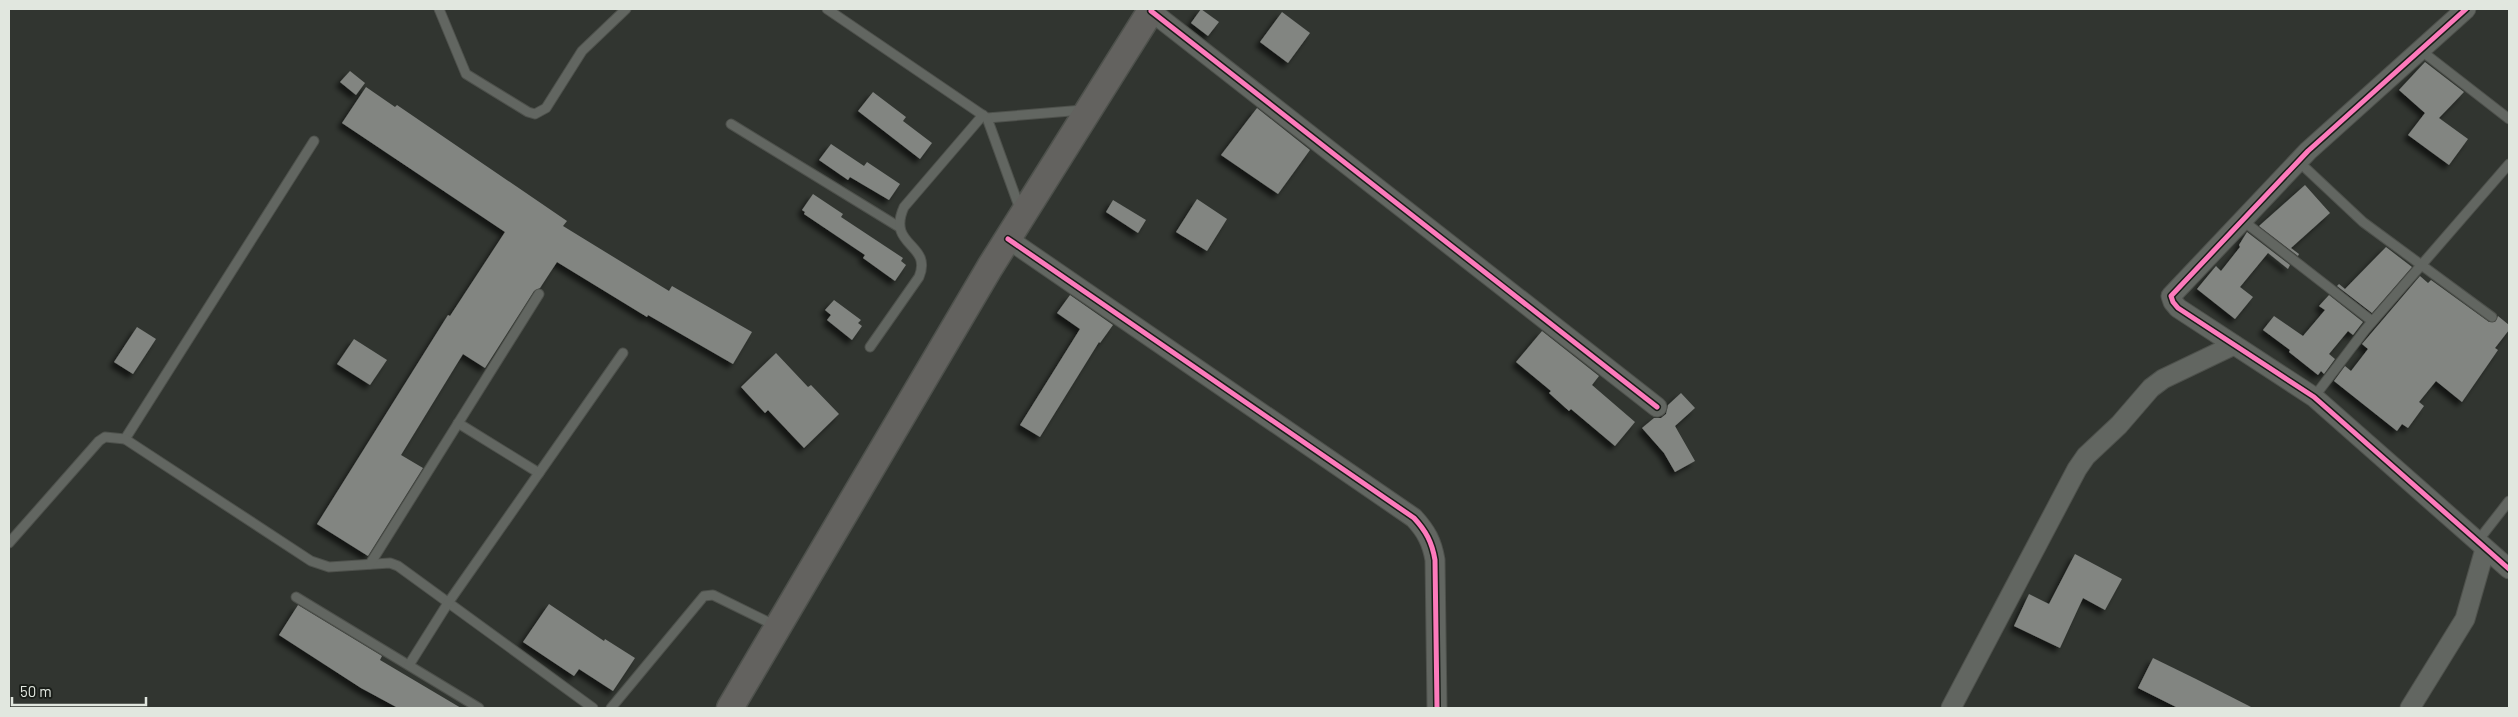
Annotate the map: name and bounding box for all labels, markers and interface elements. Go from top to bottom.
scale bar [12,674,146,706]
text: 50 m [20,682,52,700]

